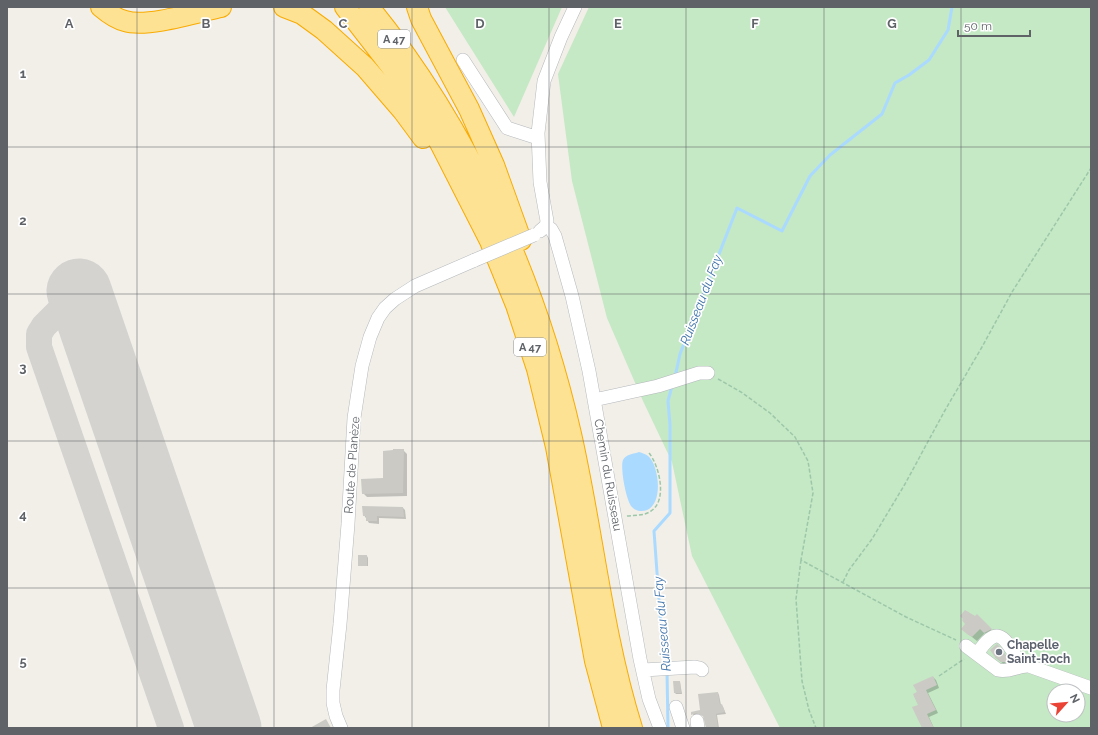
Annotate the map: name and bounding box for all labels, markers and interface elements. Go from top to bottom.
scale bar [958,12,1030,38]
text: A [65,16,74,31]
text: B [202,16,211,31]
text: C [339,16,348,31]
text: D [475,16,485,31]
text: E [614,16,622,31]
text: F [751,16,759,31]
text: G [887,16,897,31]
text: 50 m [964,19,992,33]
road number: A 47 [378,30,410,48]
text: 1 [20,66,27,81]
text: 2 [19,213,27,228]
water label: Ruisseau du Fay [677,252,725,347]
road number: A 47 [514,338,546,356]
text: 3 [19,360,27,375]
street label: Route de Planèze [342,416,362,514]
street label: Chemin du Ruisseau [591,418,625,532]
text: 4 [19,507,27,522]
water label: Ruisseau du Fay [650,575,674,672]
place label: Chapelle Saint-Roch [1007,638,1070,666]
marker: Chapelle Saint-Roch [994,647,1004,657]
text: 5 [19,654,27,669]
north arrow [1046,683,1086,723]
text: N [1067,692,1082,705]

